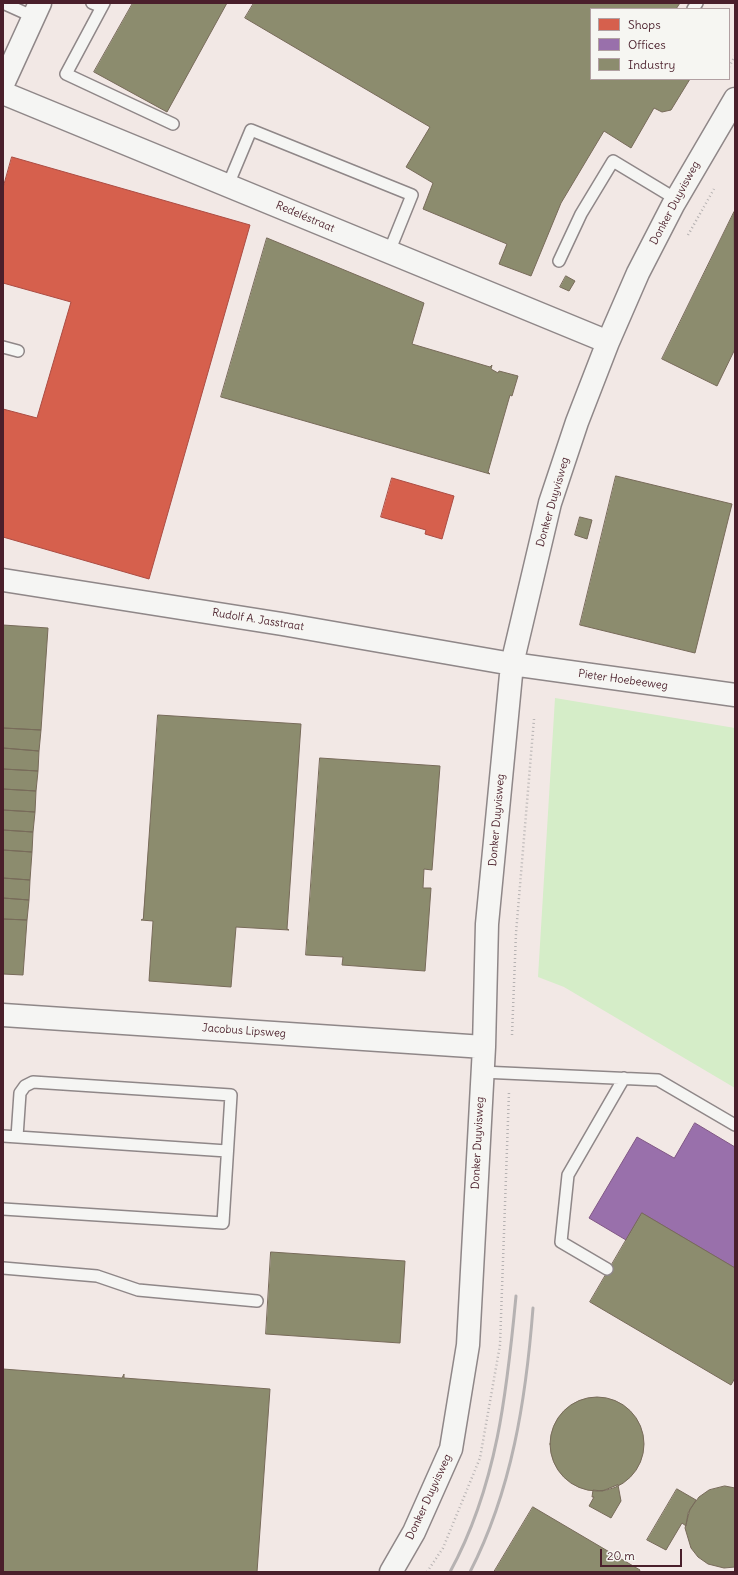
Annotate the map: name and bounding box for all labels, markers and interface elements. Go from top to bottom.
legend [590,8,730,80]
text: Shops [628,17,661,32]
text: Offices [628,37,666,52]
text: Industry [628,57,675,72]
street label: Donker Duyvisweg [647,159,703,247]
street label: Redeléstraat [274,199,336,235]
street label: Donker Duyvisweg [534,456,572,548]
street label: Rudolf A. Jasstraat [211,606,305,634]
street label: Pieter Hoebeeweg [577,667,669,693]
street label: Donker Duyvisweg [486,773,508,867]
street label: Jacobus Lipsweg [202,1021,286,1041]
street label: Donker Duyvisweg [469,1096,487,1190]
street label: Donker Duyvisweg [403,1452,455,1542]
scale bar [602,1541,684,1567]
text: 20 m [607,1548,635,1563]

